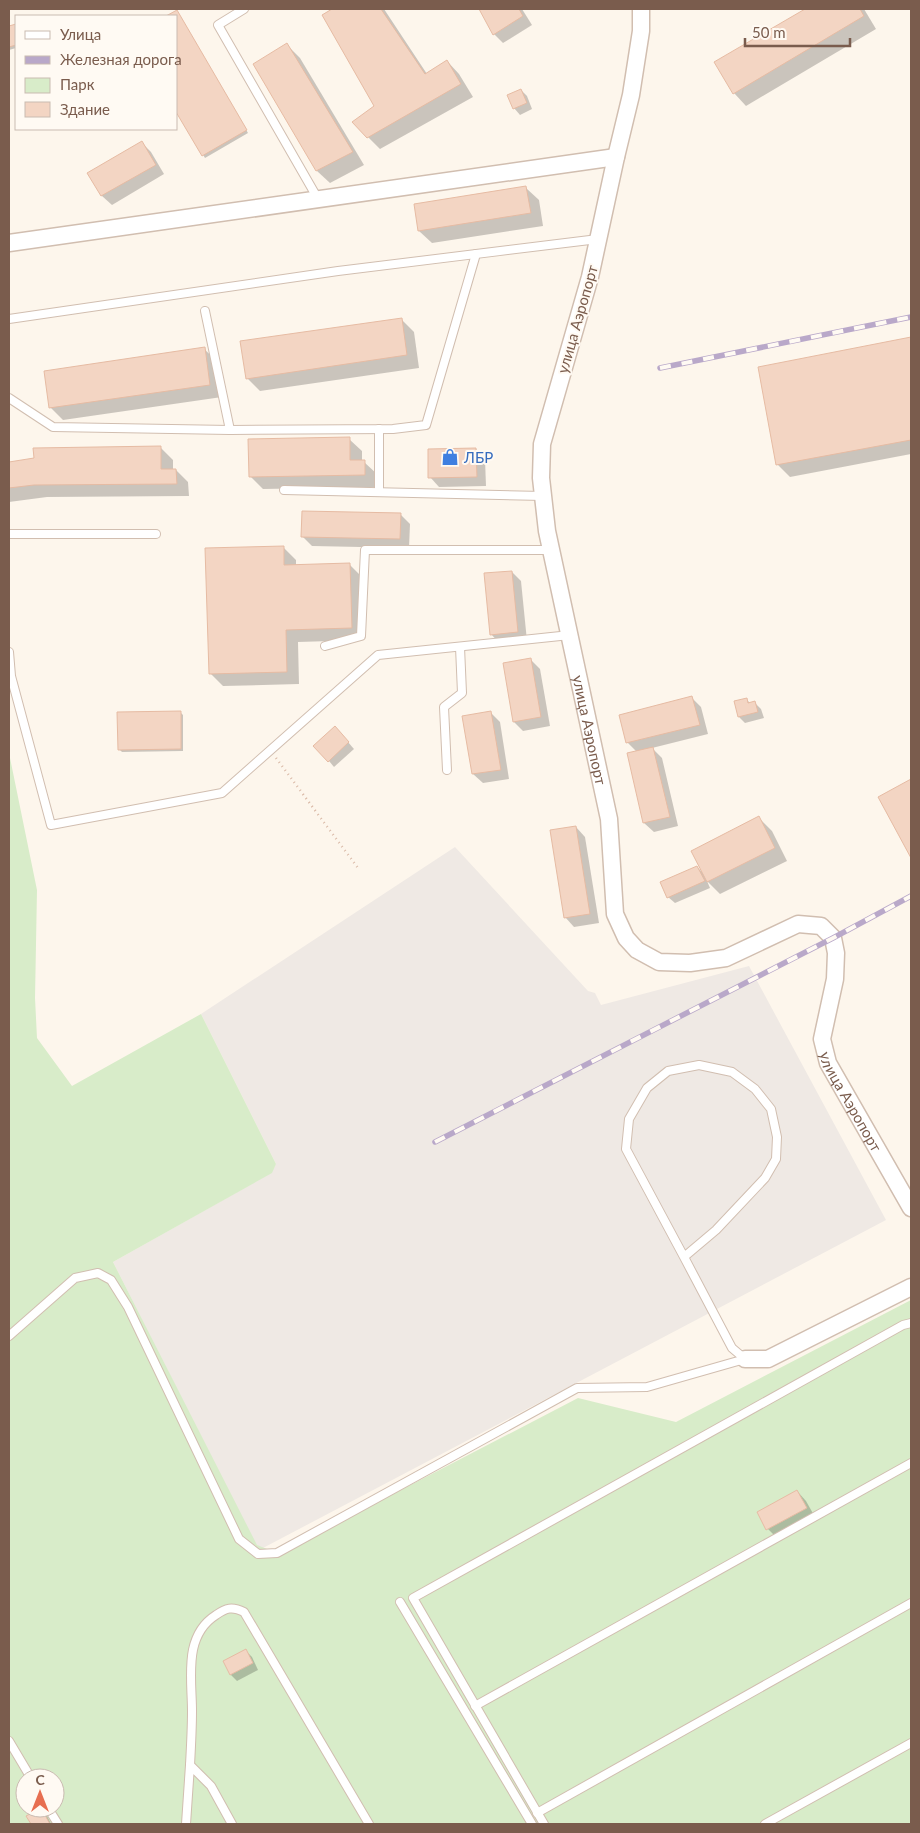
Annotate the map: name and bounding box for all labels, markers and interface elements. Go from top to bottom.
legend [15,15,178,130]
scale bar [745,15,850,47]
text: 50 m [752,23,786,41]
text: Улица [60,25,101,43]
text: Железная дорога [60,50,182,68]
text: Парк [60,75,95,93]
text: Здание [60,100,110,118]
street label: улица Аэропорт [553,262,601,375]
shop icon: ЛБР [440,447,460,467]
place label: ЛБР [463,448,493,466]
street label: улица Аэропорт [569,673,610,787]
street label: улица Аэропорт [816,1050,886,1155]
north arrow [15,1768,65,1818]
text: С [35,1771,45,1788]

